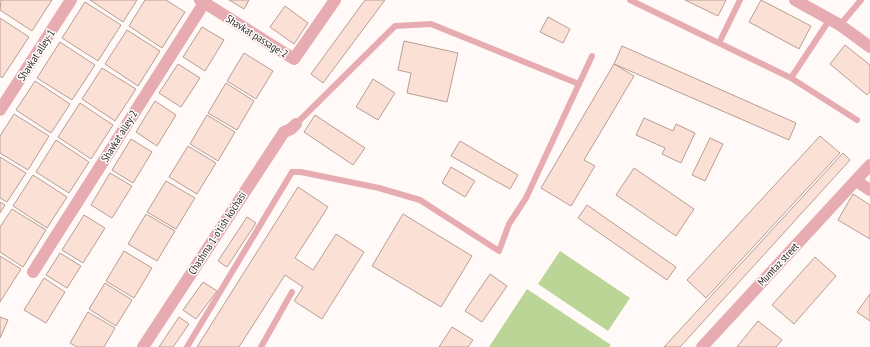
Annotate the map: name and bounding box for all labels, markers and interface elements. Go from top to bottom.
street label: Shavkat passage-2 [223,11,291,61]
street label: Shavkat alley-1 [14,27,58,83]
street label: Shavkat alley-2 [98,107,140,164]
street label: Chashma 1-o'tish ko'chasi [185,189,249,277]
street label: Mumtаz street [754,239,802,289]

